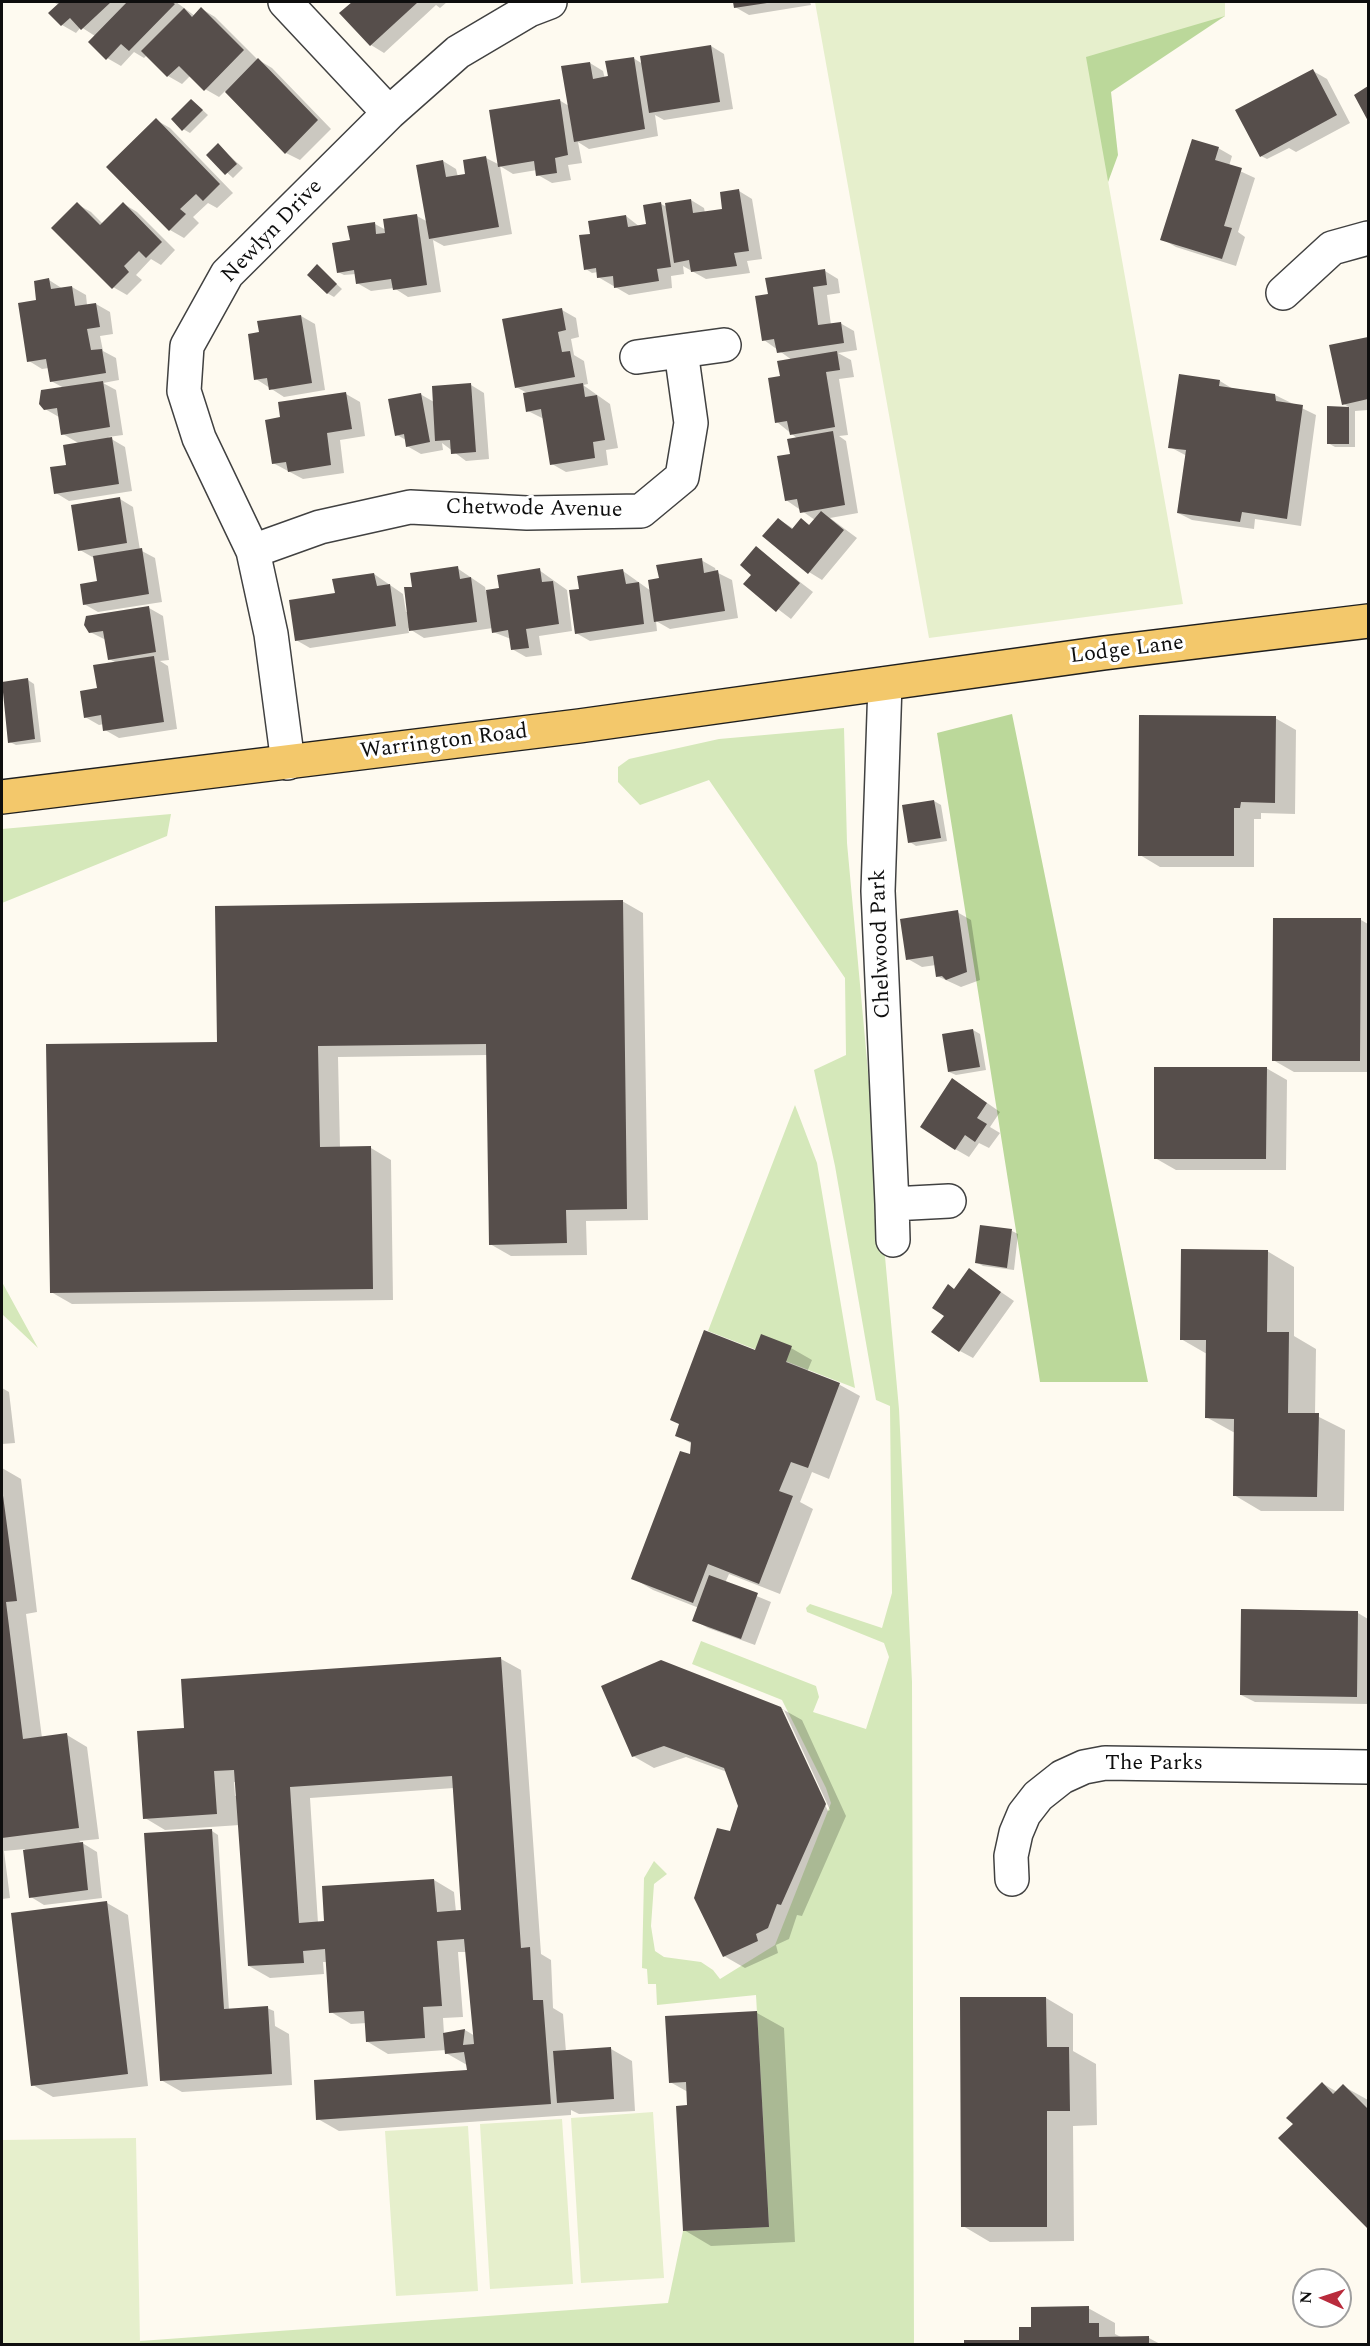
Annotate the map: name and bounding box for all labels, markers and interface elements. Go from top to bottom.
street label: Newlyn Drive [217,175,329,289]
street label: Chetwode Avenue [445,495,623,525]
street label: Lodge Lane [1069,631,1185,671]
street label: Warrington Road [359,720,529,766]
street label: Chelwood Park [866,869,898,1019]
street label: The Parks [1105,1752,1203,1778]
north arrow [1292,2268,1352,2328]
text: N [1294,2290,1318,2304]

